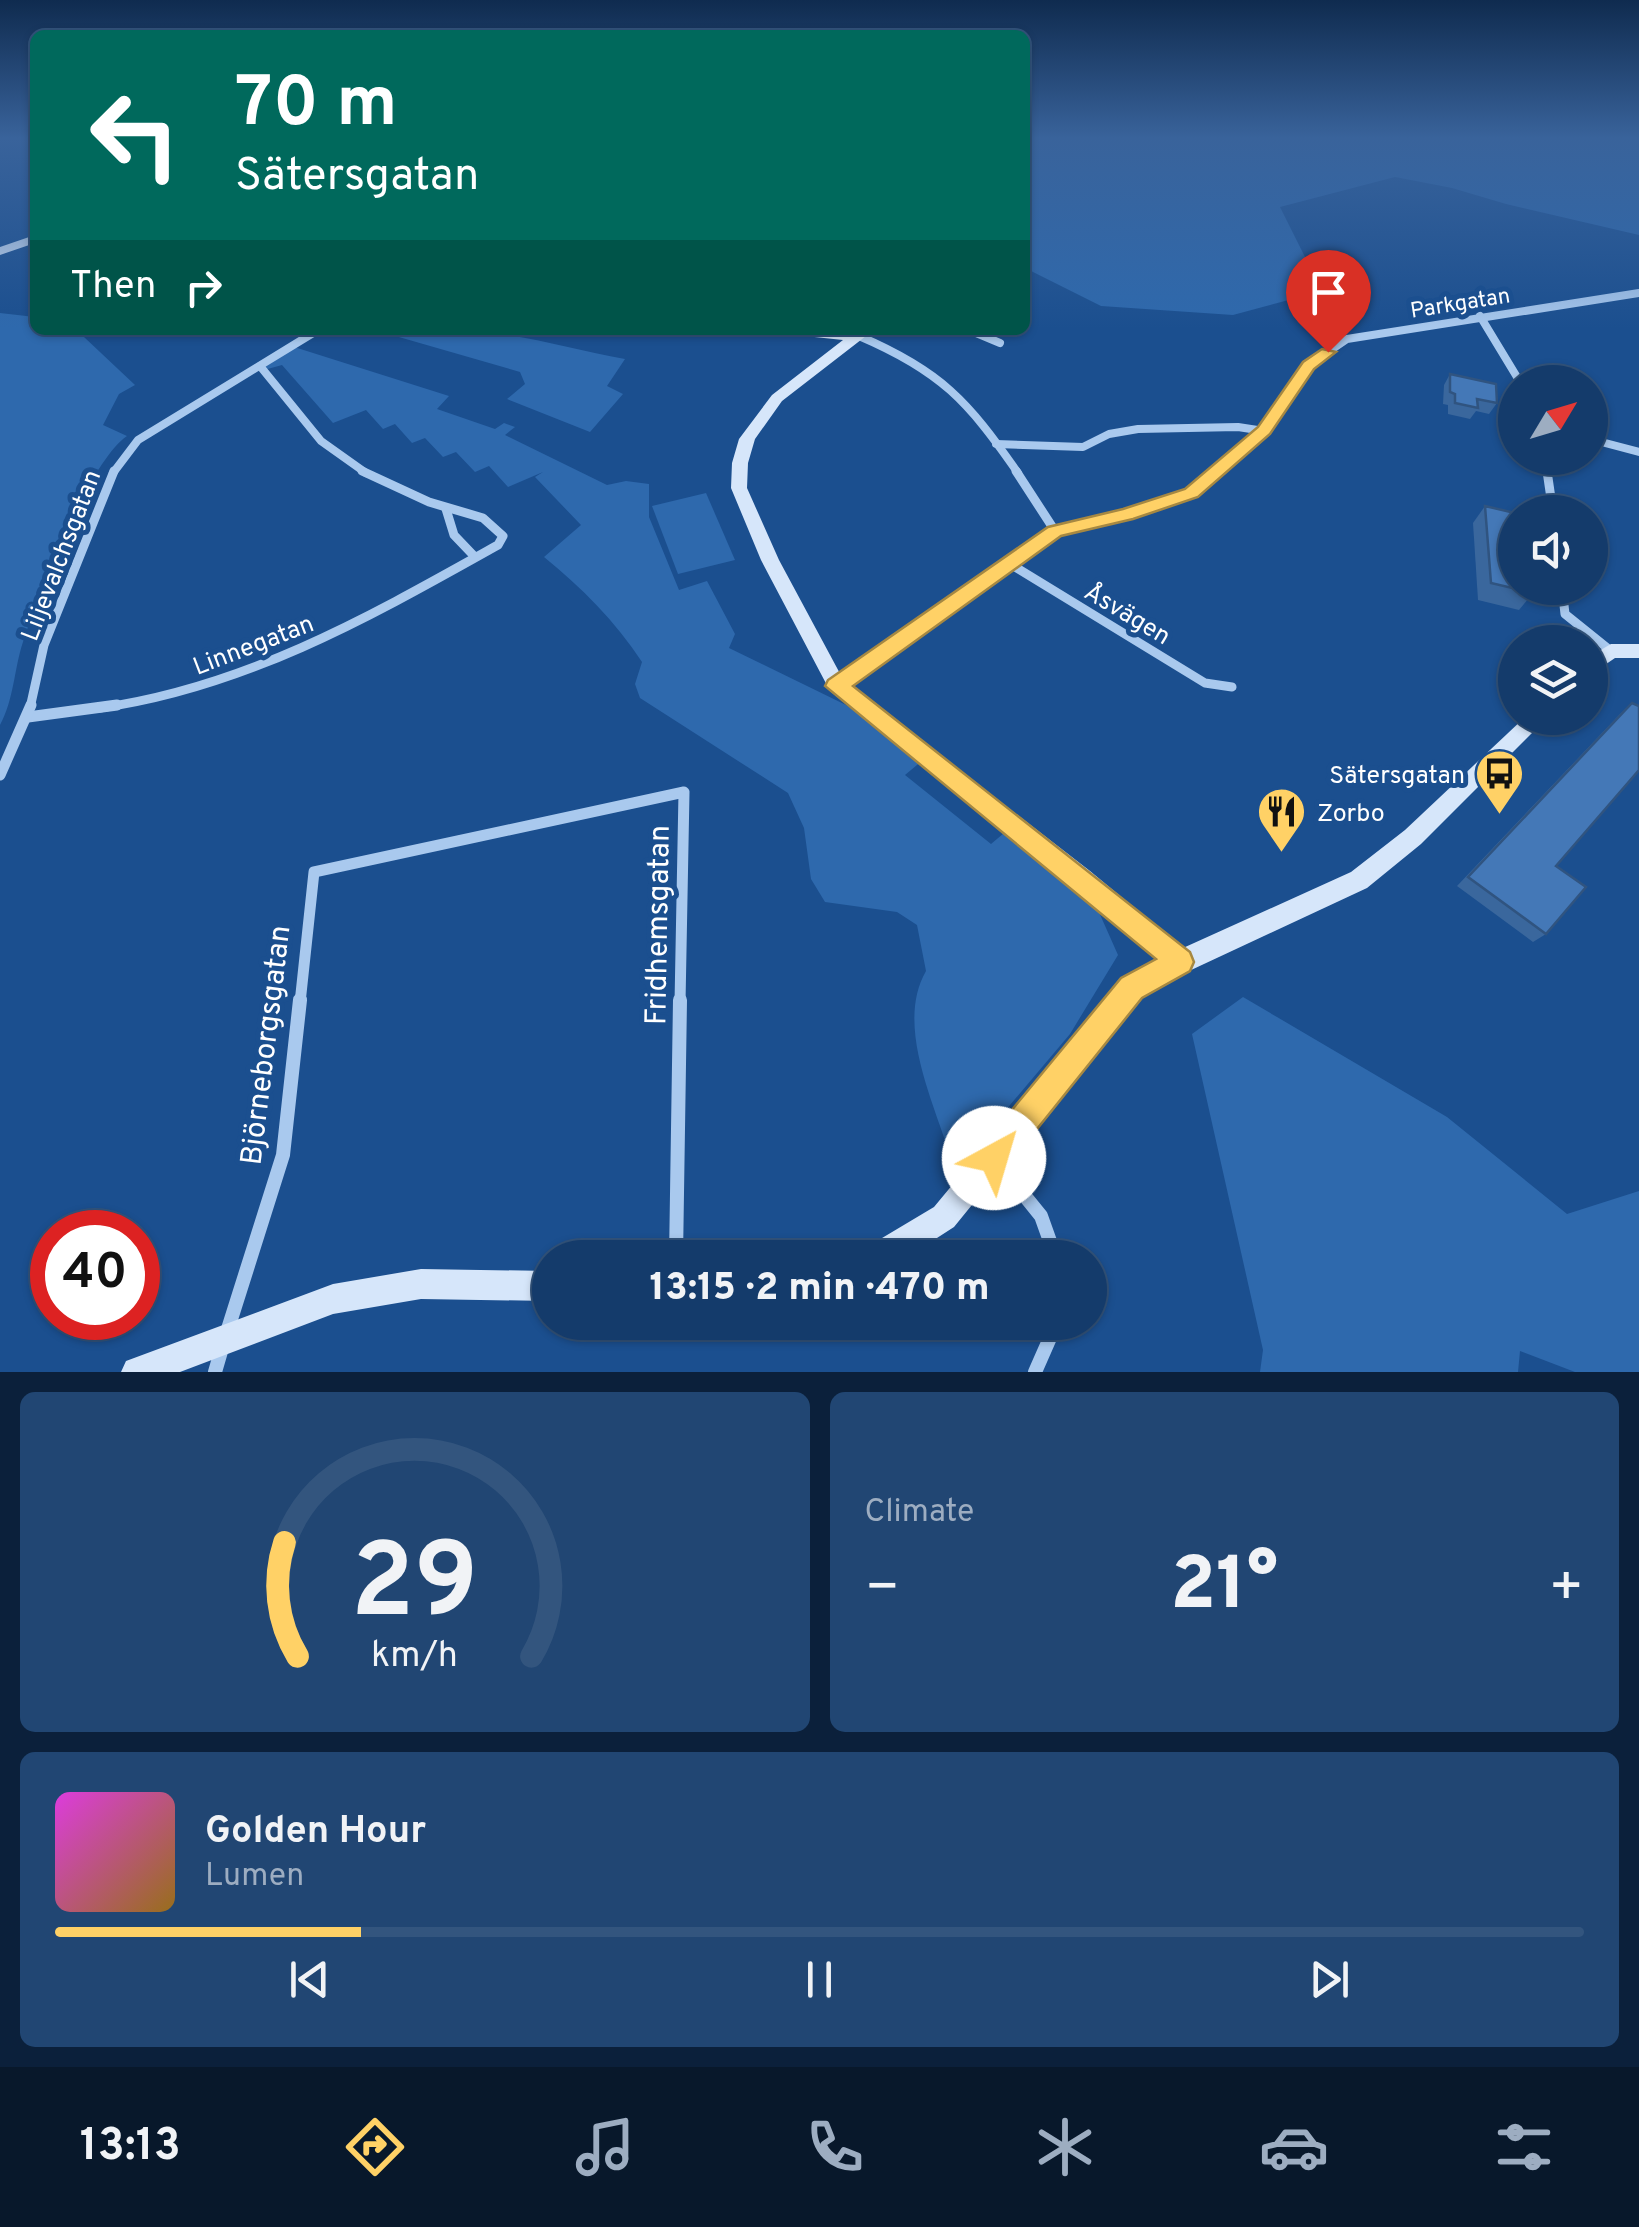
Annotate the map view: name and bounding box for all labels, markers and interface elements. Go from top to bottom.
text: 70 m [235,62,398,151]
icon: left [70,70,200,200]
text: Sätersgatan [235,149,479,206]
pin [1286,250,1371,353]
icon: right [176,260,231,315]
text: Then [70,263,156,312]
icon: arrive [1301,265,1356,320]
street label: Parkgatan [1408,283,1512,326]
north arrow [1498,365,1608,475]
map controls [1498,365,1608,735]
street label: Liljevalchsgatan [15,466,110,646]
button: sound [1498,495,1608,605]
street label: Åsvägen [1077,577,1176,654]
street label: Linnegatan [189,609,319,684]
button: layers [1498,625,1608,735]
bus stop icon: Sätersgatan [1474,748,1526,816]
place label: Sätersgatan [1329,761,1465,793]
restaurant icon: Zorbo [1256,786,1308,854]
place label: Zorbo [1317,799,1385,831]
street label: Fridhemsgatan [639,825,680,1025]
street label: Björneborgsgatan [234,923,301,1167]
position arrow [942,1106,1046,1210]
speed limit sign: 40 [30,1210,160,1340]
text: 13:15 · 2 min · 470 m [649,1265,990,1314]
text: Climate [865,1493,974,1533]
text: 29 [351,1522,479,1654]
text: 21° [1170,1541,1278,1636]
text: − [865,1555,900,1625]
text: + [1549,1555,1584,1625]
text: km/h [371,1634,458,1680]
text: Golden Hour [205,1808,426,1857]
text: Lumen [205,1857,304,1897]
icon: previous [282,1952,337,2007]
icon: pause [792,1952,847,2007]
icon: next [1302,1952,1357,2007]
icon: directions [340,2112,410,2182]
icon: music [570,2112,640,2182]
icon: phone [800,2112,870,2182]
icon: climate [1030,2112,1100,2182]
icon: car [1259,2112,1329,2182]
icon: filters [1489,2112,1559,2182]
text: 13:13 [80,2119,181,2176]

